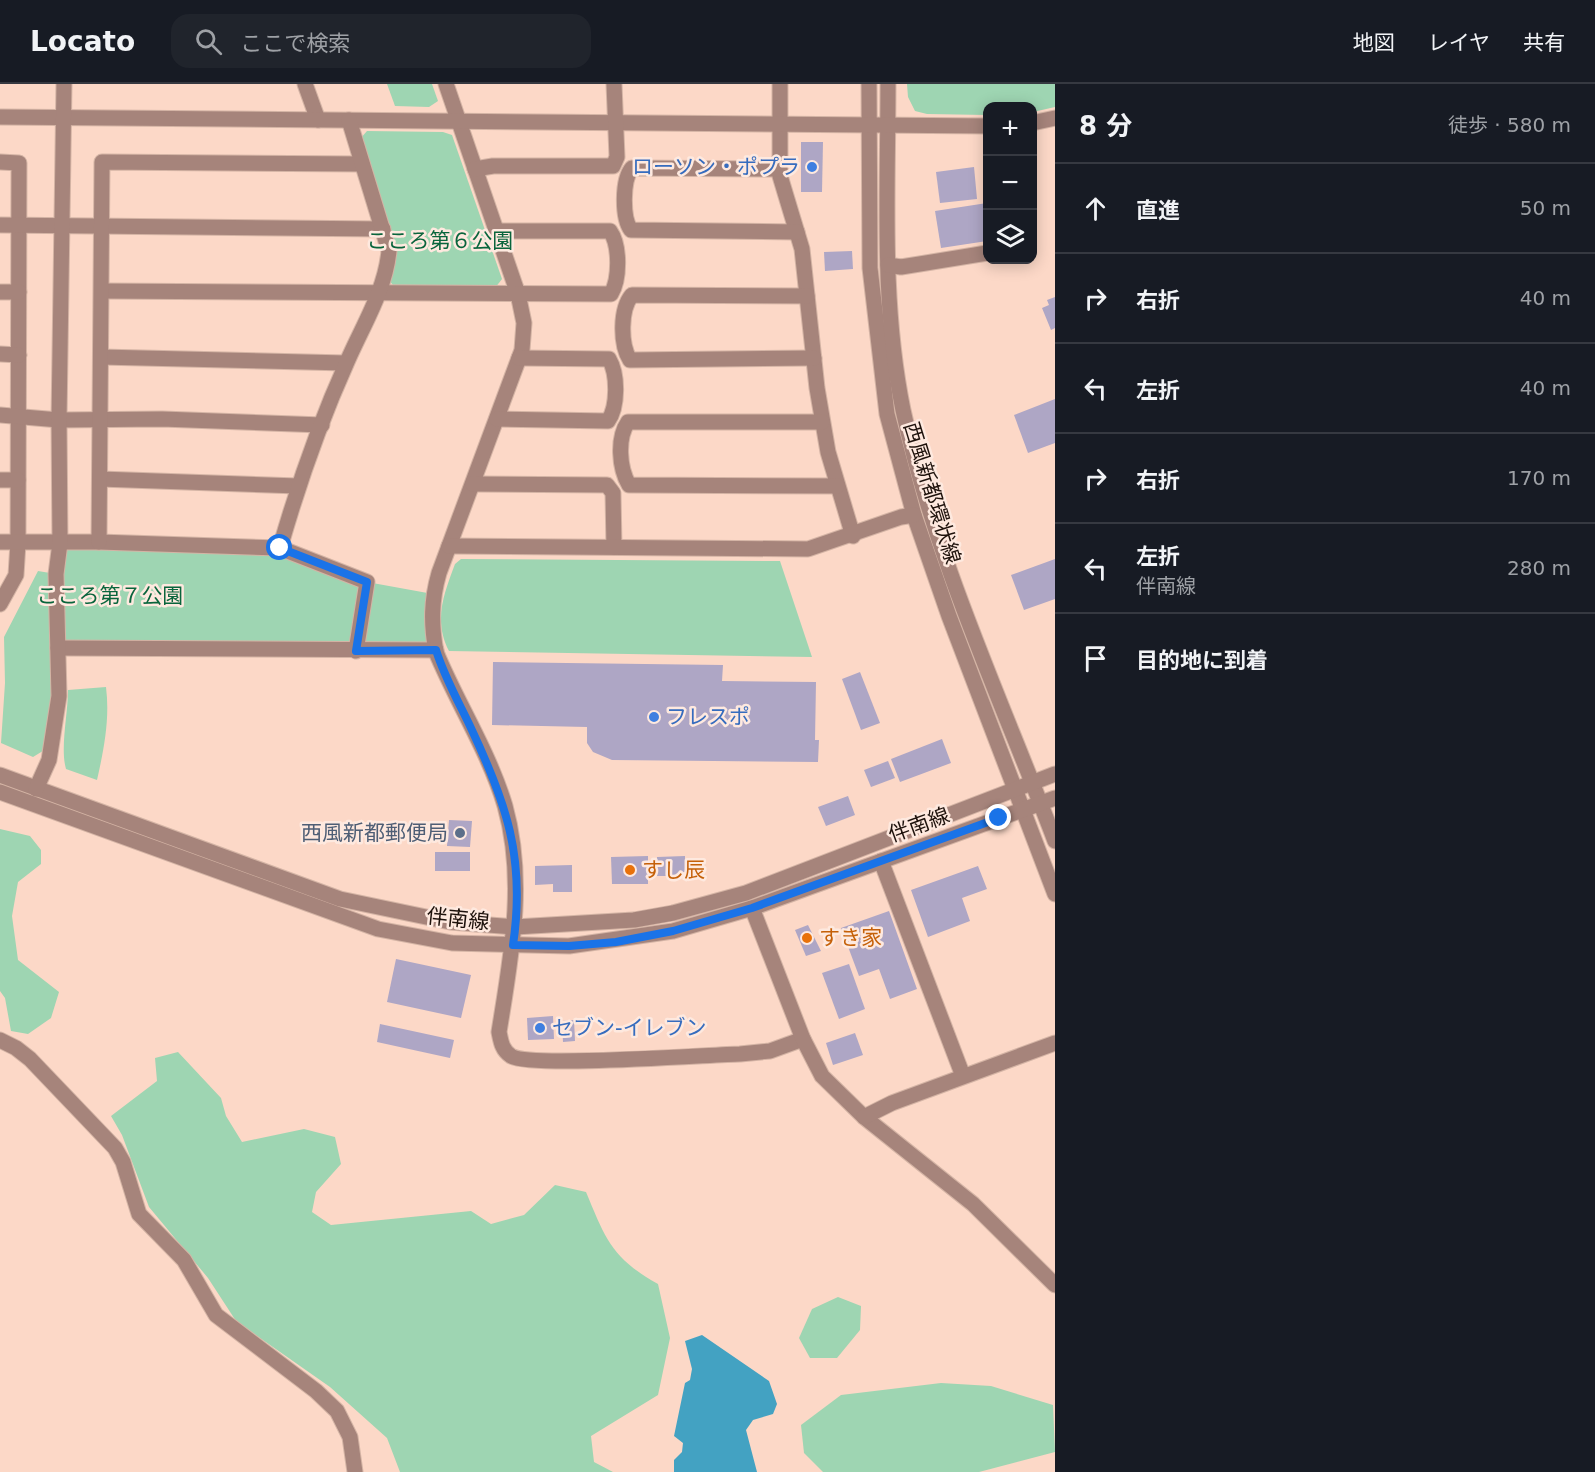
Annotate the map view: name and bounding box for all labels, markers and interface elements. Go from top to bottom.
search box [171,14,591,68]
text: Locato [30,25,135,58]
icon: search [192,25,225,58]
text: ここで検索 [240,31,350,56]
text: 地図 [1353,31,1395,55]
text: レイヤ [1428,31,1490,55]
text: 共有 [1523,31,1565,55]
map controls [983,102,1037,264]
button: + [983,102,1037,156]
text: 8 分 [1079,111,1132,141]
text: 徒歩 · 580 m [1448,113,1571,137]
place label: ローソン・ポプラ [632,155,800,179]
button: − [983,156,1037,210]
marker: ローソン・ポプラ [805,160,819,174]
icon: ahead [1079,192,1112,225]
text: 50 m [1520,196,1571,220]
text: 直進 [1136,198,1180,223]
button: layers [983,210,1037,264]
park label: こころ第６公園 [367,229,514,253]
icon: right [1079,282,1112,315]
text: 40 m [1520,286,1571,310]
text: 右折 [1136,288,1180,313]
icon: left [1079,372,1112,405]
text: 40 m [1520,376,1571,400]
text: 左折 [1136,378,1180,403]
street label: 西風新都環状線 [899,419,965,567]
icon: right [1079,462,1112,495]
text: 170 m [1507,466,1571,490]
text: 右折 [1136,468,1180,493]
route start [266,534,292,560]
text: 左折 [1136,544,1180,569]
icon: left [1079,552,1112,585]
text: 280 m [1507,556,1571,580]
text: 伴南線 [1136,574,1196,598]
park label: こころ第７公園 [37,584,184,608]
icon: arrive [1079,642,1112,675]
text: 目的地に到着 [1136,648,1268,673]
place label: フレスポ [666,705,750,729]
marker: フレスポ [647,710,661,724]
street label: 伴南線 [885,803,953,847]
route end [985,804,1011,830]
place label: 西風新都郵便局 [301,821,448,845]
marker: 西風新都郵便局 [453,826,467,840]
place label: すし辰 [642,858,705,882]
marker: すし辰 [623,863,637,877]
street label: 伴南線 [425,904,491,934]
place label: すき家 [819,926,882,950]
marker: すき家 [800,931,814,945]
place label: セブン-イレブン [552,1016,707,1040]
marker: セブン-イレブン [533,1021,547,1035]

